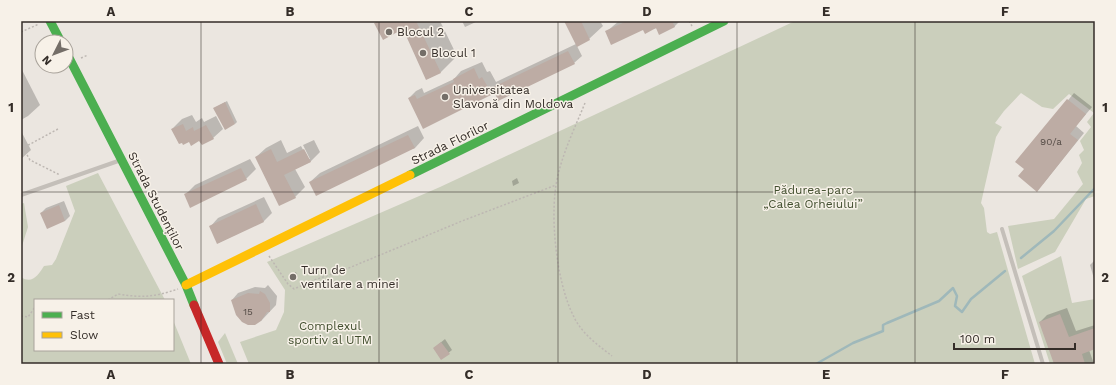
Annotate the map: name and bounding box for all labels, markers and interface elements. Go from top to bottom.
text: A [107,4,116,19]
text: B [286,4,295,19]
text: C [465,4,474,19]
text: D [642,4,652,19]
text: E [822,4,830,19]
text: F [1001,4,1009,19]
place label: Blocul 2 [397,25,444,39]
marker: Blocul 2 [384,27,394,37]
north arrow [34,34,74,74]
place label: Blocul 1 [431,46,476,60]
marker: Blocul 1 [418,48,428,58]
text: N [39,53,54,68]
place label: Universitatea Slavonă din Moldova [453,83,573,111]
marker: Universitatea Slavonă din Moldova [440,92,450,102]
text: 1 [8,100,14,115]
text: 1 [1102,100,1108,115]
street label: Strada Florilor [409,118,491,168]
house number: 90/a [1040,136,1062,147]
street label: Strada Studenților [125,150,187,253]
park label: Pădurea-parc „Calea Orheiului” [763,183,863,211]
place label: Turn de ventilare a minei [301,263,399,291]
text: 2 [7,270,15,285]
text: 2 [1101,270,1109,285]
marker: Turn de ventilare a minei [288,272,298,282]
legend [34,299,174,351]
house number: 15 [243,306,253,317]
text: Fast [70,308,95,322]
park label: Complexul sportiv al UTM [288,319,372,347]
scale bar [954,325,1075,351]
text: Slow [70,328,98,342]
text: 100 m [960,332,995,346]
text: A [107,367,116,382]
text: B [286,367,295,382]
text: C [465,367,474,382]
text: D [642,367,652,382]
text: E [822,367,830,382]
text: F [1001,367,1009,382]

